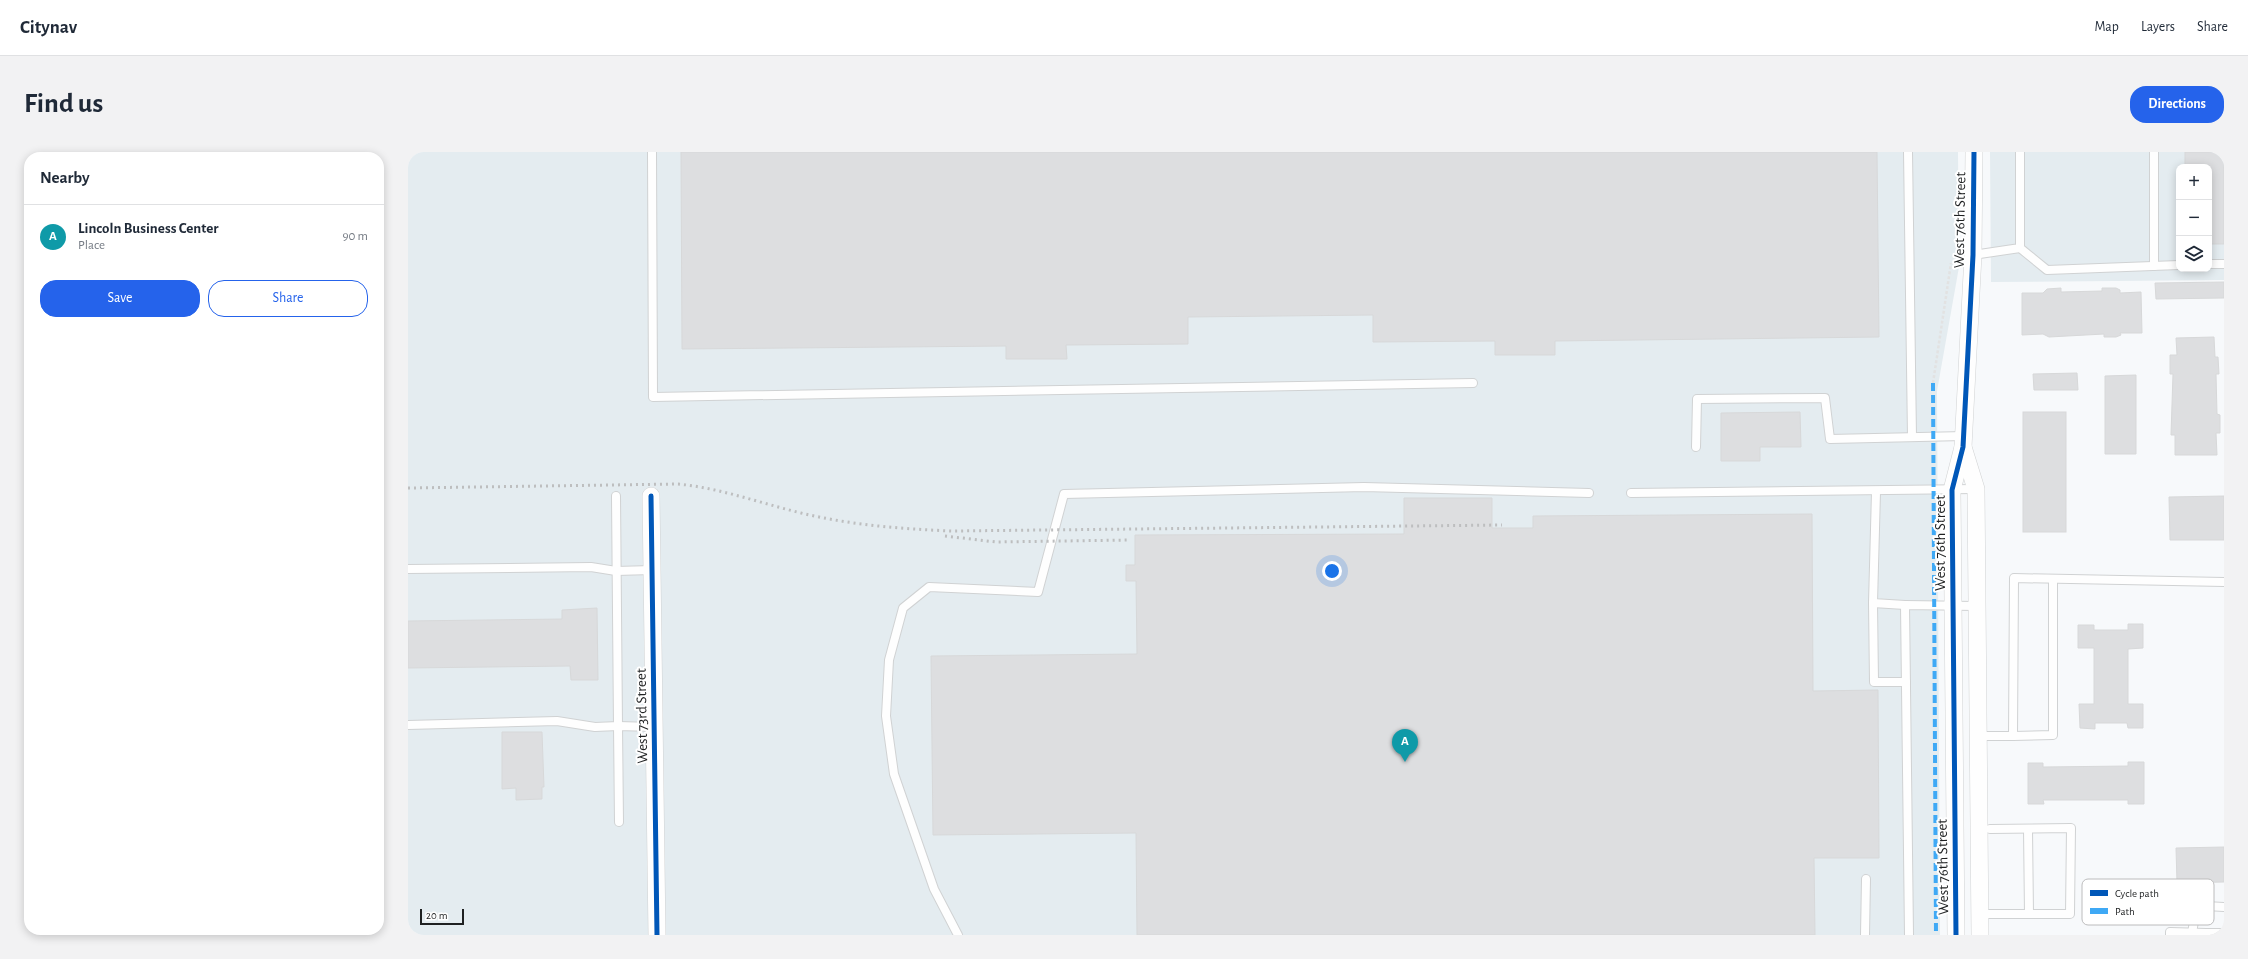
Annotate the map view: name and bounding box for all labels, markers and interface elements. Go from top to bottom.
text: Citynav [20,18,77,37]
text: Map [2094,20,2119,34]
text: Layers [2141,20,2175,34]
text: Share [2197,20,2228,34]
button: Directions [2130,86,2224,123]
text: Find us [24,90,103,118]
map controls [2176,164,2212,272]
button: + [2176,164,2212,200]
text: Nearby [40,169,90,186]
street label: West 76th Street [1952,172,1968,268]
button: − [2176,200,2212,236]
text: Lincoln Business Center [78,221,218,236]
text: A [49,230,57,243]
text: 90 m [342,230,368,243]
button: layers [2176,236,2212,272]
text: Place [78,239,105,252]
button: Save [40,280,200,317]
button: Share [208,280,368,317]
street label: West 76th Street [1933,495,1948,591]
your location [1322,561,1342,581]
street label: West 73rd Street [634,668,650,764]
pin: A [1392,729,1418,762]
street label: West 76th Street [1935,819,1951,915]
legend [2082,879,2214,925]
text: Cycle path [2115,888,2159,899]
text: Path [2115,906,2135,917]
scale bar [420,907,464,926]
text: 20 m [426,910,447,921]

